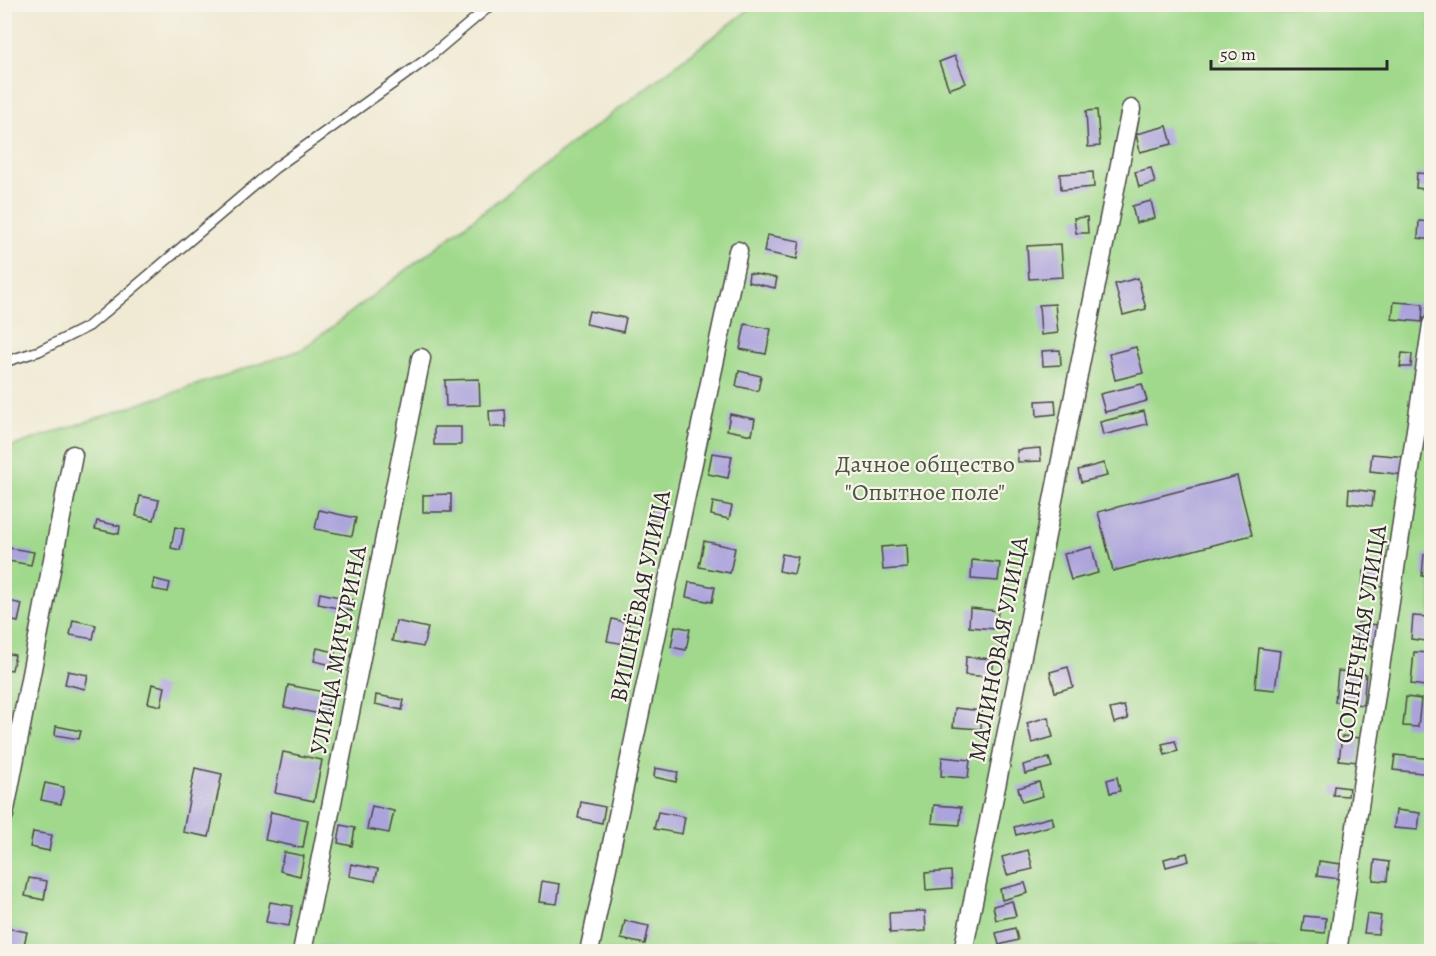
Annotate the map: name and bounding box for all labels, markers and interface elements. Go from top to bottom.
scale bar [1211,33,1386,71]
text: 50 m [1220,42,1256,66]
park label: Дачное общество "Опытное поле" [835,448,1015,508]
street label: ВИШНЁВАЯ УЛИЦА [602,486,678,705]
street label: СОЛНЕЧНАЯ УЛИЦА [1328,521,1394,746]
street label: МАЛИНОВАЯ УЛИЦА [960,533,1036,764]
street label: УЛИЦА МИЧУРИНА [302,542,374,757]

